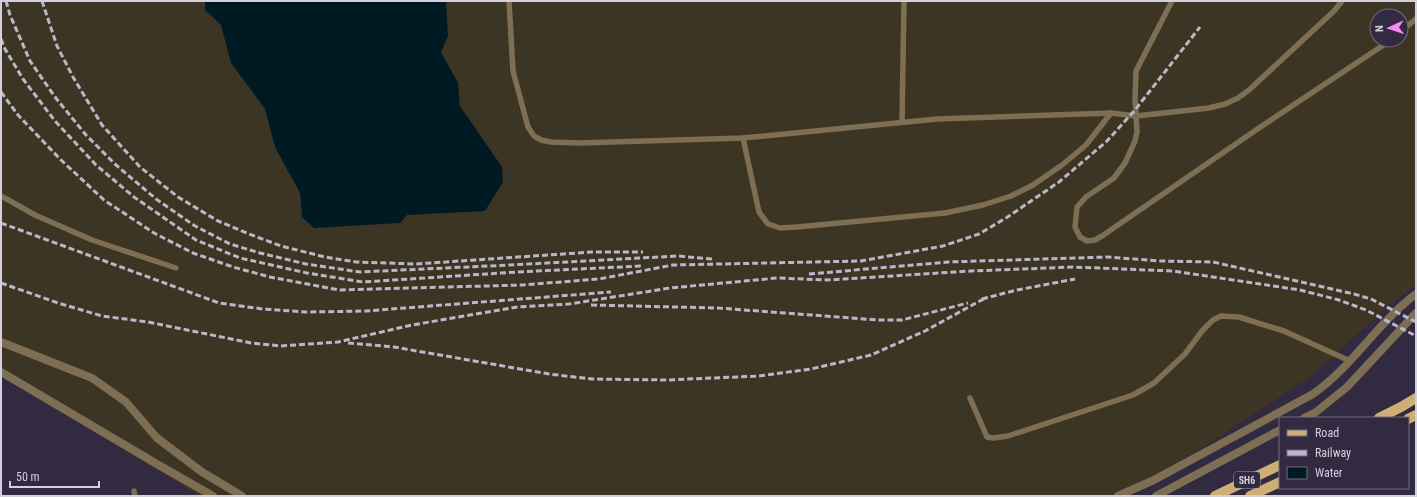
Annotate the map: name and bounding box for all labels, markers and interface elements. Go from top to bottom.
north arrow [1369,8,1409,48]
text: N [1373,25,1386,32]
legend [1279,417,1409,489]
text: Road [1315,426,1339,440]
text: Railway [1315,446,1351,460]
scale bar [10,463,99,489]
text: Water [1315,466,1343,480]
text: 50 m [16,470,40,484]
road number: SH6 [1234,472,1260,488]

